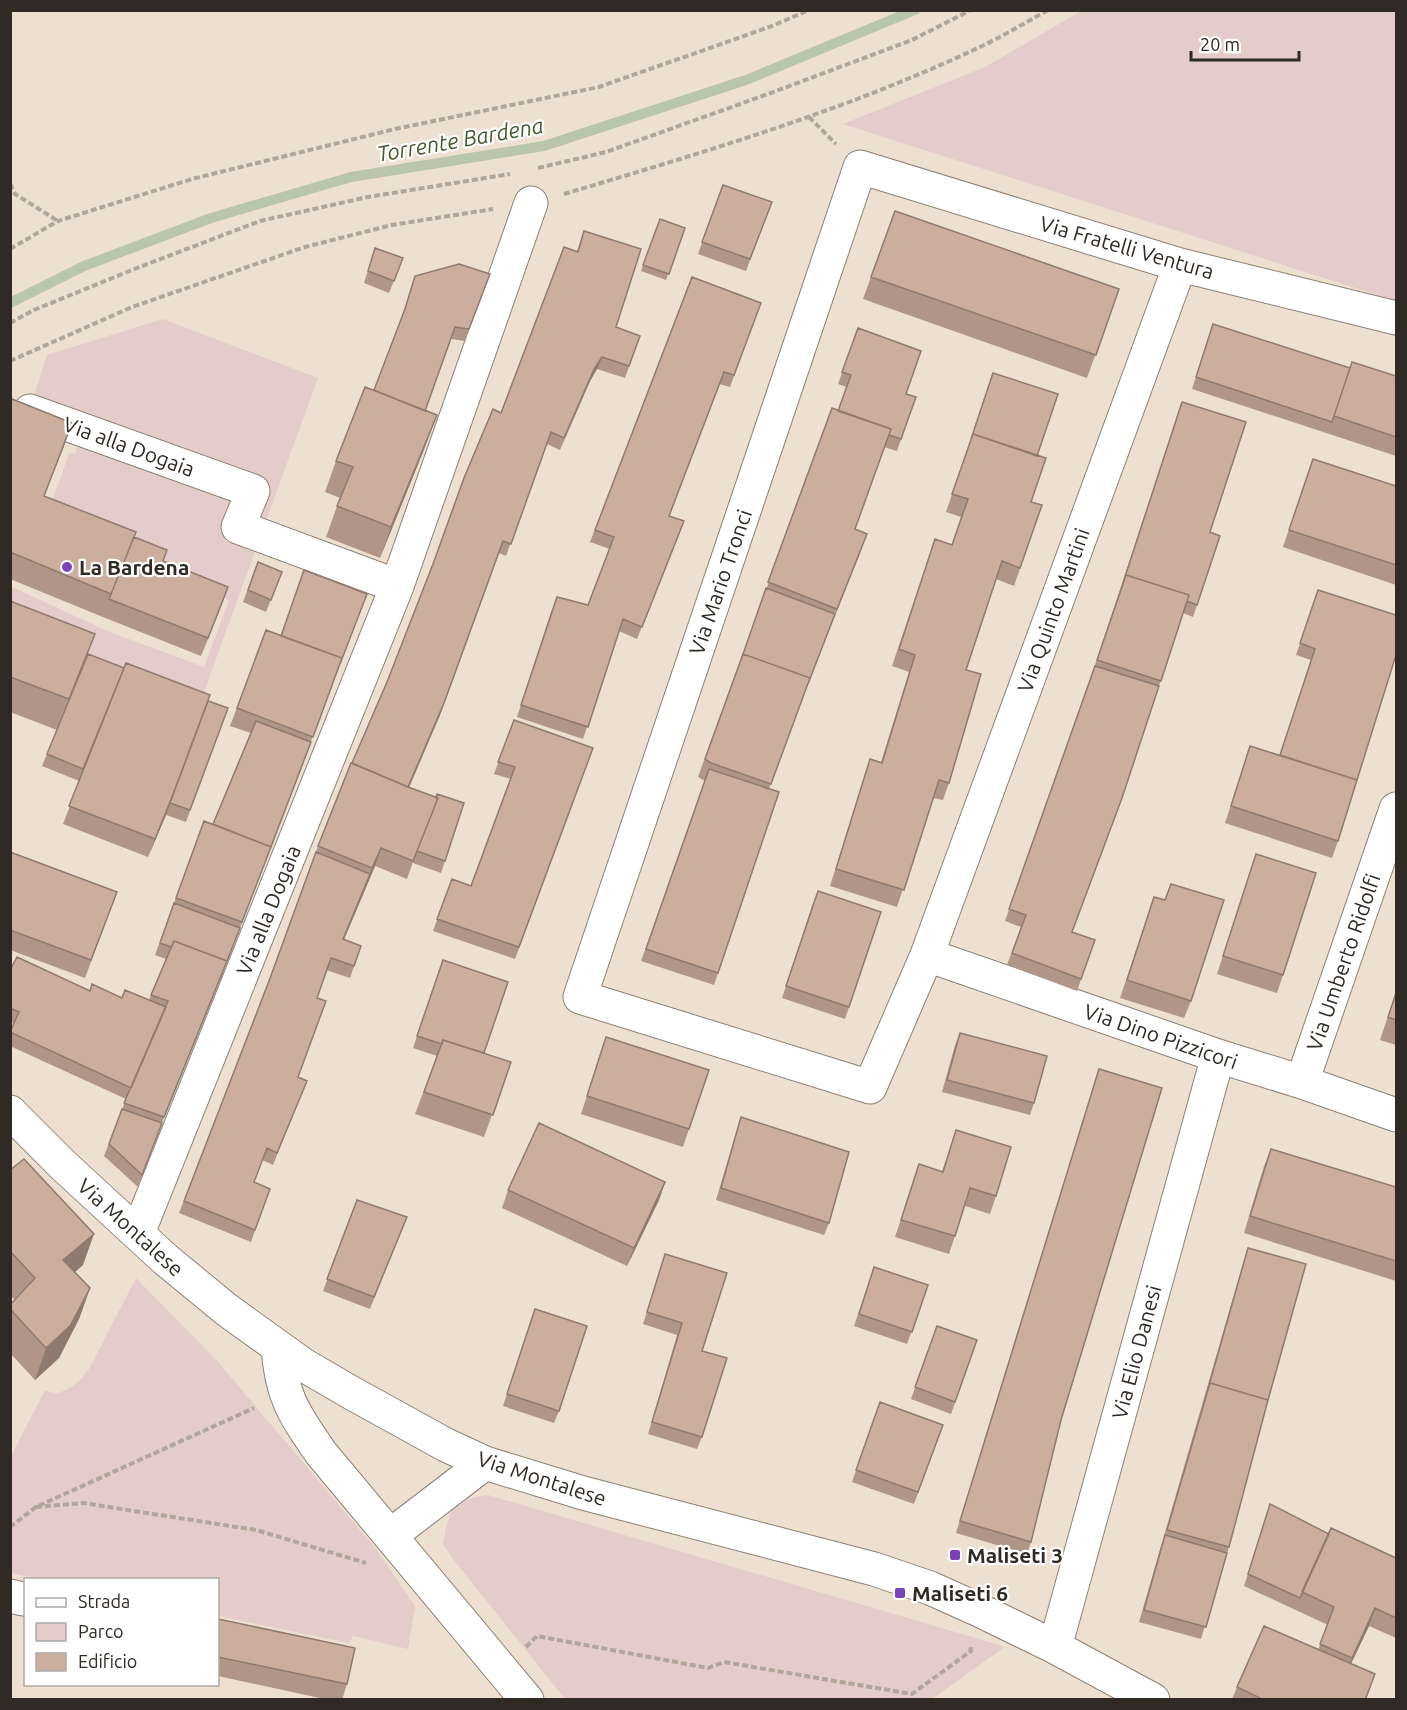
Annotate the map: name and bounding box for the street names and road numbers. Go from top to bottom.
street label: Via Fratelli Ventura [1037,211,1217,283]
street label: Via alla Dogaia [60,411,198,481]
street label: Via Mario Tronci [684,506,756,658]
street label: Via Quinto Martini [1012,525,1094,695]
street label: Via alla Dogaia [231,842,305,978]
street label: Via Umberto Ridolfi [1301,870,1385,1054]
street label: Via Dino Pizzicori [1081,998,1241,1074]
street label: Via Montalese [73,1173,189,1281]
street label: Via Elio Danesi [1107,1282,1165,1422]
street label: Via Montalese [475,1446,609,1510]

